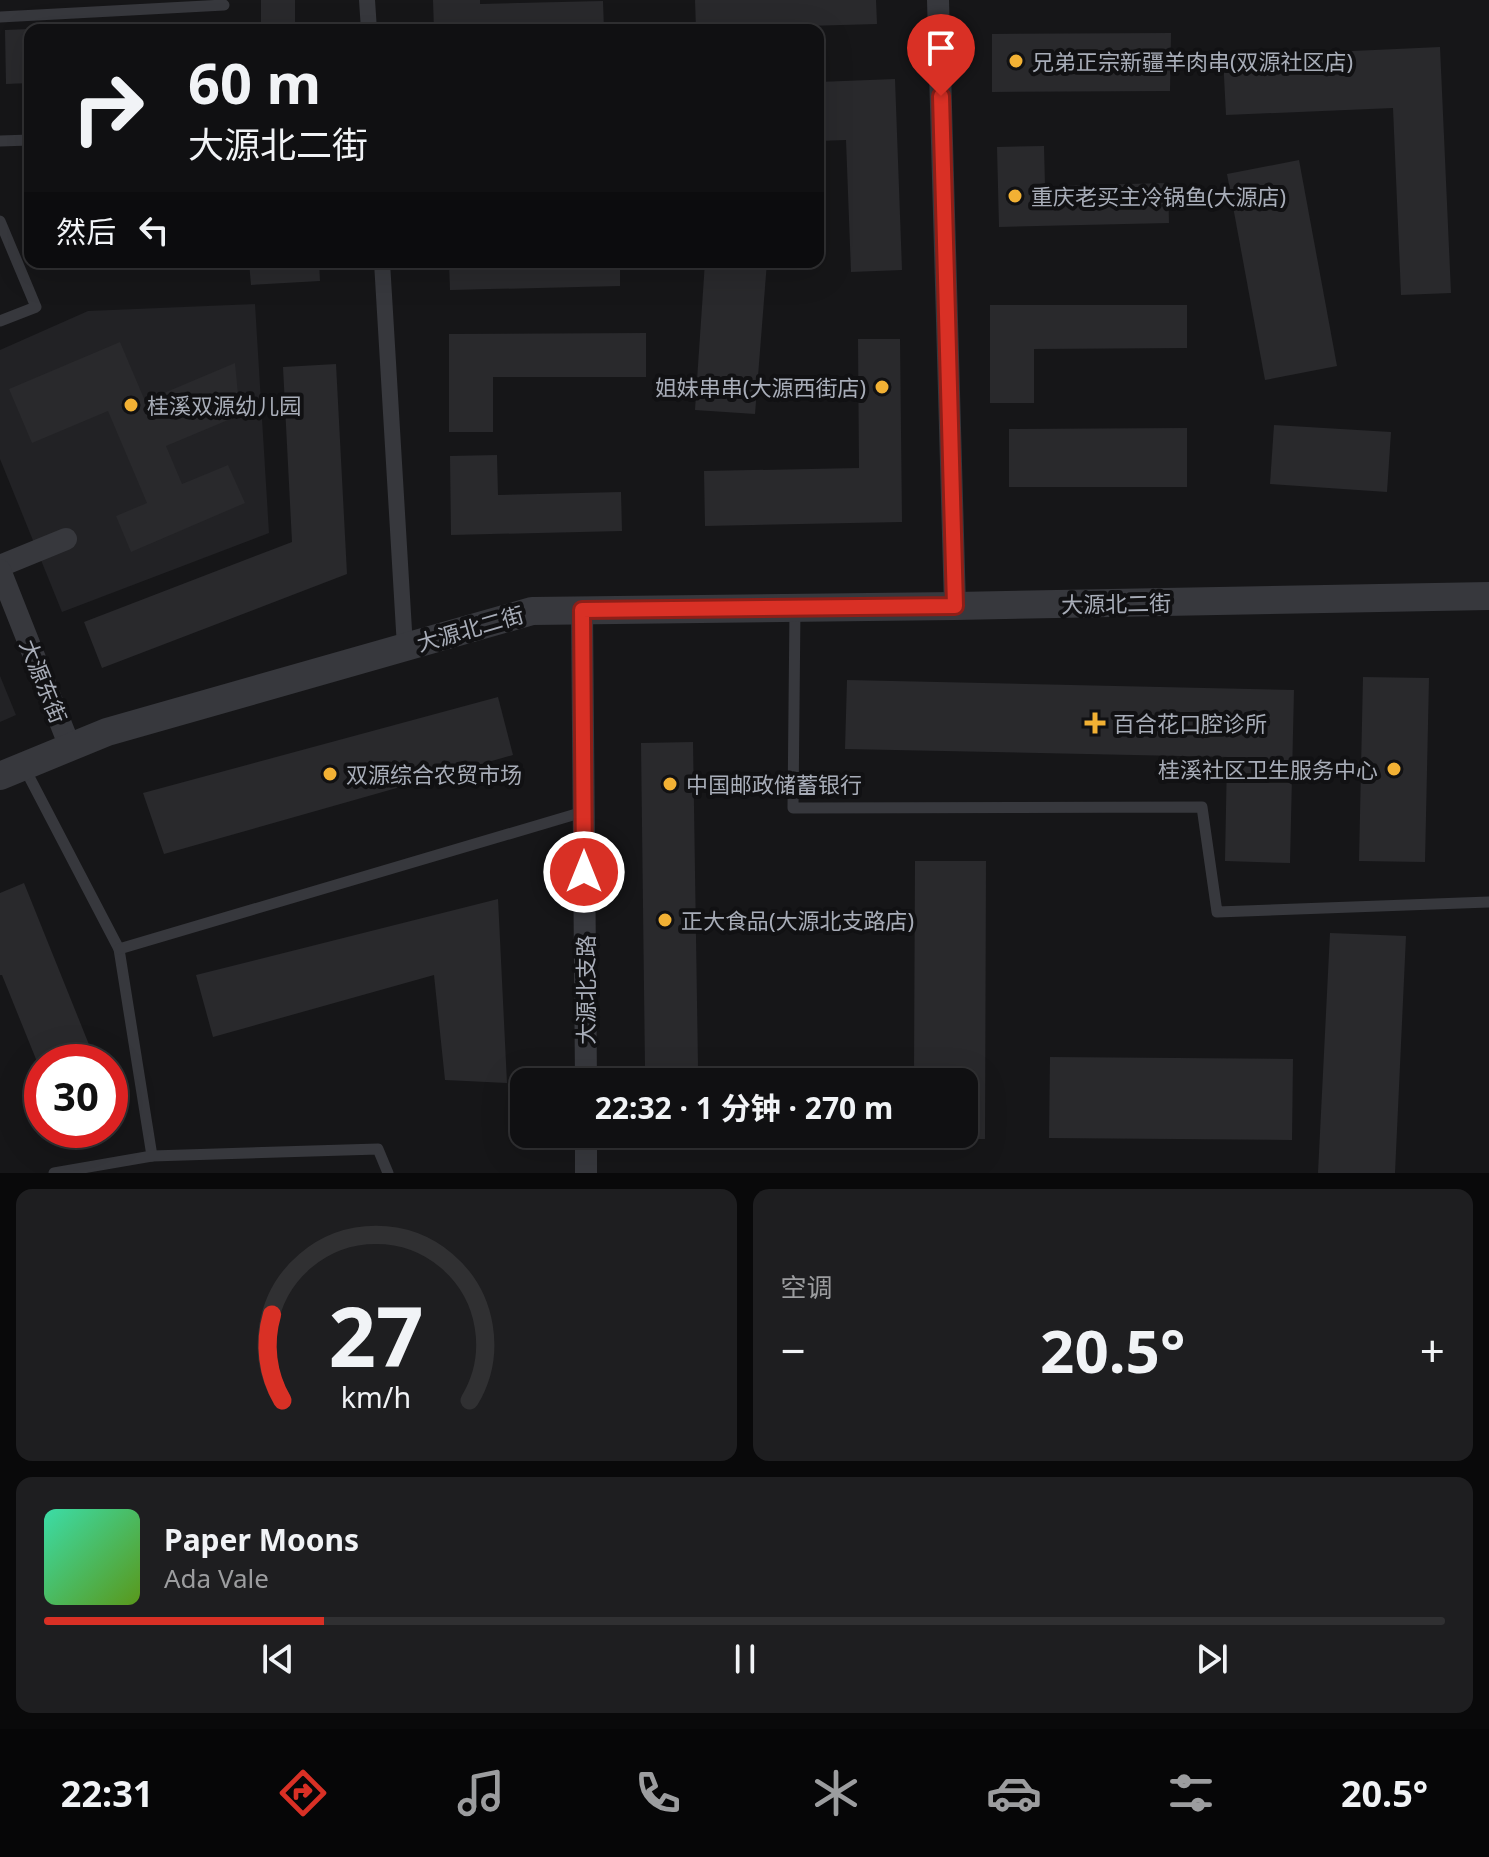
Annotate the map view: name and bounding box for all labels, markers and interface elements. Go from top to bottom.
pin [907,14.0,975,96]
icon: arrive [919,26,963,70]
text: 60 m [188,44,321,120]
place label: 兄弟正宗新疆羊肉串(双源社区店) [1032,46,1353,76]
marker: 兄弟正宗新疆羊肉串(双源社区店) [1007,52,1025,70]
icon: right [56,56,160,160]
text: 大源北二街 [188,120,368,169]
place label: 重庆老买主冷锅鱼(大源店) [1031,181,1286,211]
marker: 重庆老买主冷锅鱼(大源店) [1006,187,1024,205]
icon: left [132,208,176,252]
text: 然后 [56,211,116,252]
place label: 姐妹串串(大源西街店) [655,372,866,402]
marker: 姐妹串串(大源西街店) [873,378,891,396]
place label: 桂溪双源幼儿园 [147,390,301,420]
marker: 桂溪双源幼儿园 [122,396,140,414]
street label: 大源北二街 [1061,587,1171,619]
street label: 大源北二街 [413,598,527,658]
street label: 大源东街 [14,635,74,727]
place label: 百合花口腔诊所 [1113,708,1267,738]
marker: 百合花口腔诊所 [1084,712,1106,734]
place label: 桂溪社区卫生服务中心 [1158,754,1378,784]
place label: 双源综合农贸市场 [346,759,522,789]
marker: 桂溪社区卫生服务中心 [1385,760,1403,778]
marker: 双源综合农贸市场 [321,765,339,783]
place label: 中国邮政储蓄银行 [686,769,862,799]
marker: 中国邮政储蓄银行 [661,775,679,793]
position arrow [542,830,626,914]
place label: 正大食品(大源北支路店) [681,905,914,935]
marker: 正大食品(大源北支路店) [656,911,674,929]
street label: 大源北支路 [570,935,600,1045]
speed limit sign: 30 [24,1044,128,1148]
text: 22:32 · 1 分钟 · 270 m [595,1087,893,1128]
text: 空调 [781,1269,833,1305]
text: 27 [329,1278,424,1391]
text: 20.5° [1040,1309,1185,1391]
text: − [781,1320,806,1380]
text: + [1420,1320,1445,1380]
text: km/h [341,1377,411,1416]
text: Paper Moons [164,1519,359,1560]
text: Ada Vale [164,1560,269,1596]
icon: previous [256,1637,300,1681]
icon: pause [723,1637,767,1681]
icon: next [1190,1637,1234,1681]
icon: directions [275,1765,331,1821]
icon: music [453,1765,509,1821]
icon: phone [630,1765,686,1821]
icon: climate [808,1765,864,1821]
icon: car [986,1765,1042,1821]
icon: filters [1163,1765,1219,1821]
text: 22:31 [61,1769,153,1818]
text: 20.5° [1341,1769,1428,1818]

